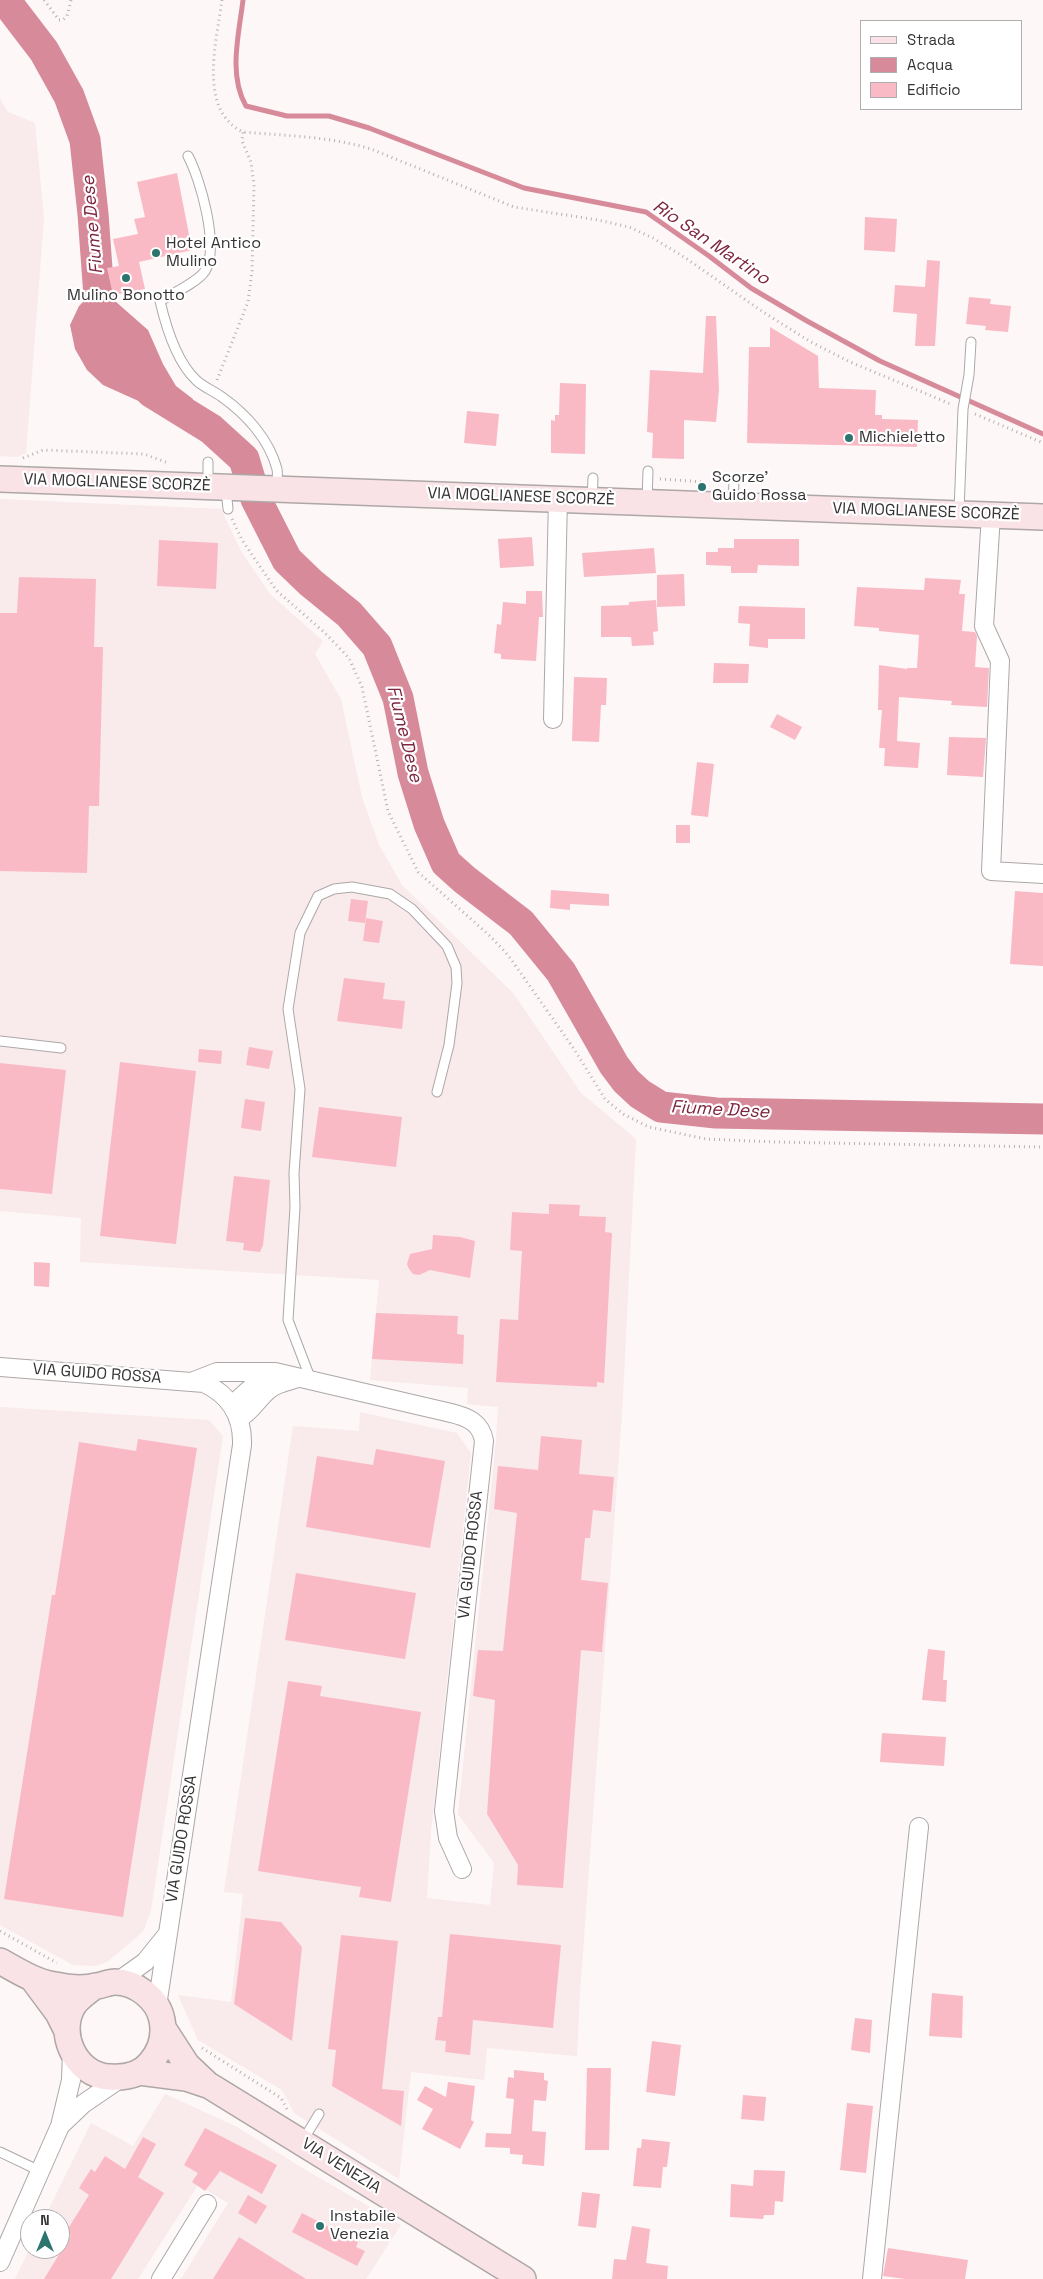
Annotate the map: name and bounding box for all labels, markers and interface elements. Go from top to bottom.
legend [860,20,1023,110]
text: Strada [907,30,955,49]
text: Acqua [907,55,953,74]
text: Edificio [907,80,961,99]
water label: Fiume Dese [78,175,108,275]
water label: Rio San Martino [649,196,773,290]
place label: Hotel Antico Mulino [166,234,261,272]
marker: Hotel Antico Mulino [150,247,162,259]
marker: Mulino Bonotto [120,272,132,284]
place label: Mulino Bonotto [67,286,185,306]
place label: Michieletto [859,428,945,448]
marker: Michieletto [843,432,855,444]
place label: Scorze' Guido Rossa [712,468,807,506]
street label: VIA MOGLIANESE SCORZÈ [23,470,211,496]
marker: Scorze' Guido Rossa [696,481,708,493]
street label: VIA MOGLIANESE SCORZÈ [427,484,615,510]
street label: VIA MOGLIANESE SCORZÈ [832,499,1020,525]
water label: Fiume Dese [382,684,426,784]
water label: Fiume Dese [670,1097,770,1123]
street label: VIA GUIDO ROSSA [32,1360,162,1388]
street label: VIA GUIDO ROSSA [455,1490,487,1620]
street label: VIA GUIDO ROSSA [162,1774,202,1904]
street label: VIA VENEZIA [298,2134,384,2198]
place label: Instabile Venezia [330,2207,396,2245]
north arrow [20,2209,70,2259]
text: N [40,2211,50,2229]
marker: Instabile Venezia [314,2220,326,2232]

